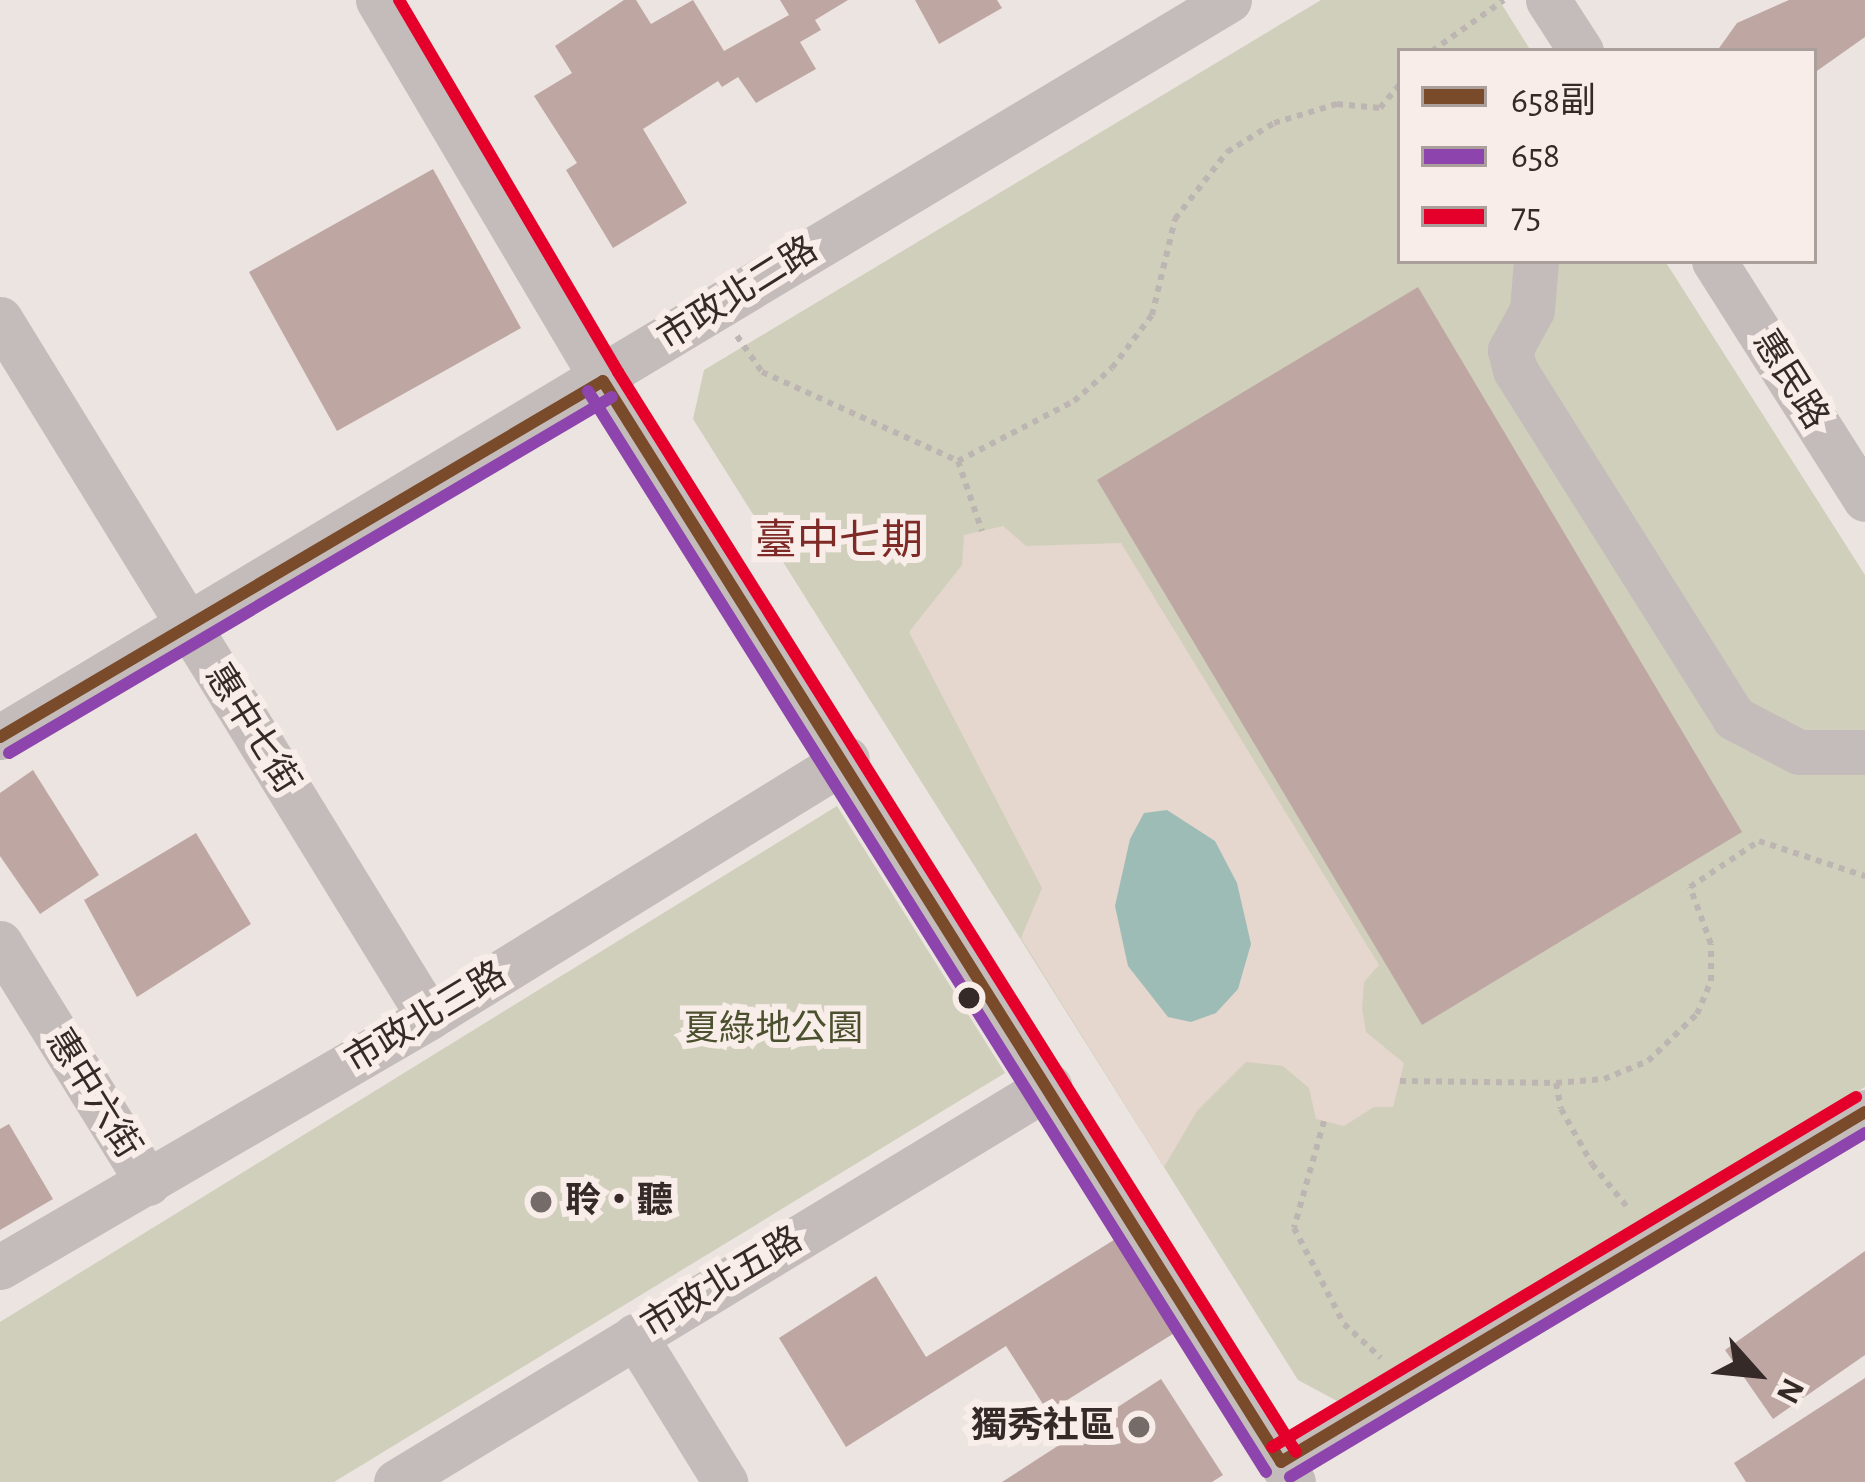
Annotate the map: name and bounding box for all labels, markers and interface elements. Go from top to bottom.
legend [1397,48,1817,264]
text: 658副 [1511,83,1596,119]
text: 658 [1511,138,1560,174]
text: 75 [1511,198,1541,234]
street label: 市政北二路 [650,228,826,360]
street label: 惠民路 [1743,323,1837,437]
district label: 臺中七期 [755,516,923,566]
street label: 惠中七街 [196,656,308,802]
street label: 市政北三路 [338,953,514,1083]
unlabelled marker [958,987,980,1009]
park label: 夏綠地公園 [683,1008,863,1052]
street label: 惠中六街 [37,1021,149,1167]
place label: 聆‧聽 [565,1180,673,1224]
marker: 聆‧聽 [528,1189,554,1215]
street label: 市政北五路 [634,1218,810,1348]
north arrow [1697,1314,1817,1434]
text: N [1770,1373,1809,1408]
place label: 獨秀社區 [971,1405,1115,1449]
marker: 獨秀社區 [1126,1414,1152,1440]

